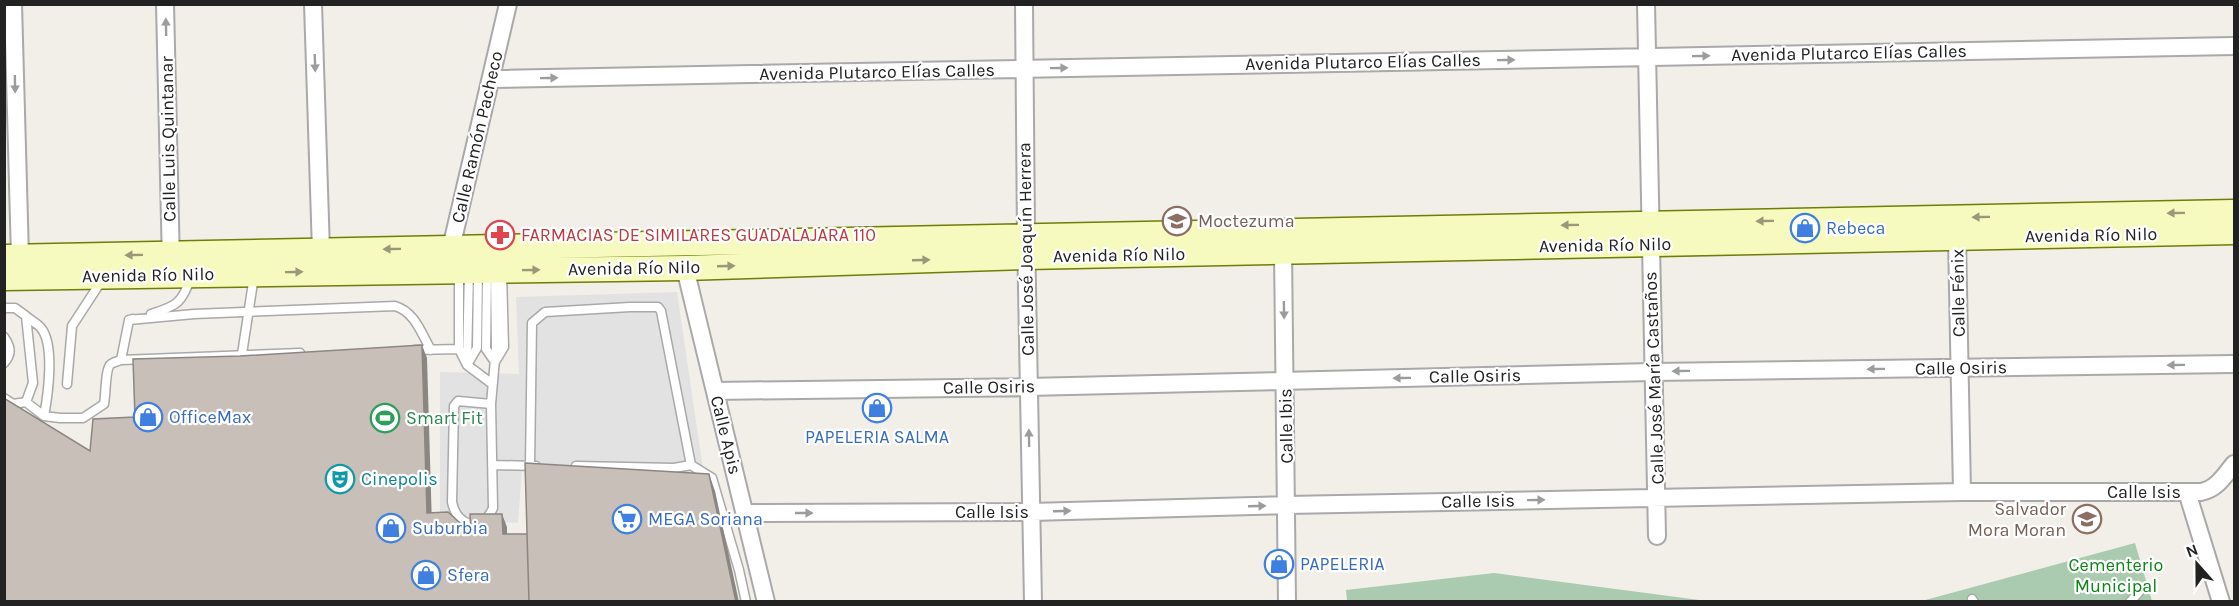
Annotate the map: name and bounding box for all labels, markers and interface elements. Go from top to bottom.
one-way arrow [161,17,170,36]
street label: Avenida Plutarco Elías Calles [1731,40,1967,66]
street label: Calle Ramón Pacheco [447,49,507,225]
street label: Avenida Plutarco Elías Calles [1245,49,1481,75]
one-way arrow [1692,51,1711,61]
one-way arrow [310,53,320,72]
street label: Calle Luis Quintanar [156,55,180,222]
one-way arrow [1497,55,1516,65]
street label: Avenida Plutarco Elías Calles [759,59,995,85]
one-way arrow [1050,63,1069,73]
one-way arrow [540,73,559,83]
one-way arrow [11,74,20,93]
street label: Calle José Joaquín Herrera [1013,142,1039,356]
school or university icon: Moctezuma [1161,205,1193,237]
one-way arrow [2167,208,2186,218]
place label: Moctezuma [1198,210,1295,232]
shop icon: Rebeca [1789,212,1821,244]
one-way arrow [1972,212,1991,222]
one-way arrow [1756,216,1775,226]
place label: Rebeca [1826,217,1885,239]
pharmacy icon: FARMACIAS DE SIMILARES GUADALAJARA 110 [484,219,516,251]
one-way arrow [1561,220,1580,230]
street label: Avenida Río Nilo [2025,223,2157,247]
place label: FARMACIAS DE SIMILARES GUADALAJARA 110 [521,224,876,246]
street label: Avenida Río Nilo [1539,233,1671,257]
street label: Avenida Río Nilo [1053,243,1185,267]
one-way arrow [383,245,402,254]
street label: Calle Fénix [1946,249,1970,337]
one-way arrow [125,250,144,260]
one-way arrow [911,255,930,265]
street label: Avenida Río Nilo [568,256,700,280]
one-way arrow [716,262,735,271]
street label: Avenida Río Nilo [82,263,214,287]
one-way arrow [521,265,540,274]
one-way arrow [284,268,303,277]
street label: Calle José María Castaños [1639,271,1669,485]
one-way arrow [1279,300,1289,319]
street label: Calle Osiris [1915,356,2007,380]
one-way arrow [2167,360,2186,370]
street label: Calle Osiris [1429,364,1521,388]
one-way arrow [1867,364,1886,374]
one-way arrow [1672,367,1691,376]
one-way arrow [1393,373,1412,383]
street label: Calle Osiris [943,375,1035,399]
street label: Calle Ibis [1274,388,1298,464]
shop icon: PAPELERIA SALMA [861,392,893,424]
street label: Calle Apis [706,393,746,477]
shop icon: OfficeMax [132,401,164,433]
sports icon: Smart Fit [369,402,401,434]
place label: OfficeMax [169,406,251,428]
place label: Smart Fit [406,407,483,429]
place label: PAPELERIA SALMA [805,426,949,448]
one-way arrow [1025,429,1034,448]
theatre icon: Cinepolis [324,463,356,495]
place label: Cinepolis [361,468,438,490]
street label: Calle Isis [2107,481,2181,503]
street label: Calle Isis [1441,489,1515,513]
one-way arrow [1527,495,1546,505]
place label: Salvador Mora Moran [1968,498,2066,541]
street label: Calle Isis [955,501,1029,523]
one-way arrow [1248,501,1267,510]
supermarket icon: MEGA Soriana [611,503,643,535]
school or university icon: Salvador Mora Moran [2071,503,2103,535]
one-way arrow [1053,507,1072,516]
place label: MEGA Soriana [648,508,763,530]
one-way arrow [795,508,814,518]
shop icon: Suburbia [375,512,407,544]
place label: Suburbia [412,517,488,539]
north arrow [2167,534,2227,594]
text: N [2183,540,2201,561]
shop icon: PAPELERIA [1263,548,1295,580]
place label: PAPELERIA [1300,553,1385,575]
park label: Cementerio Municipal [2069,554,2163,597]
shop icon: Sfera [410,559,442,591]
place label: Sfera [447,564,490,586]

